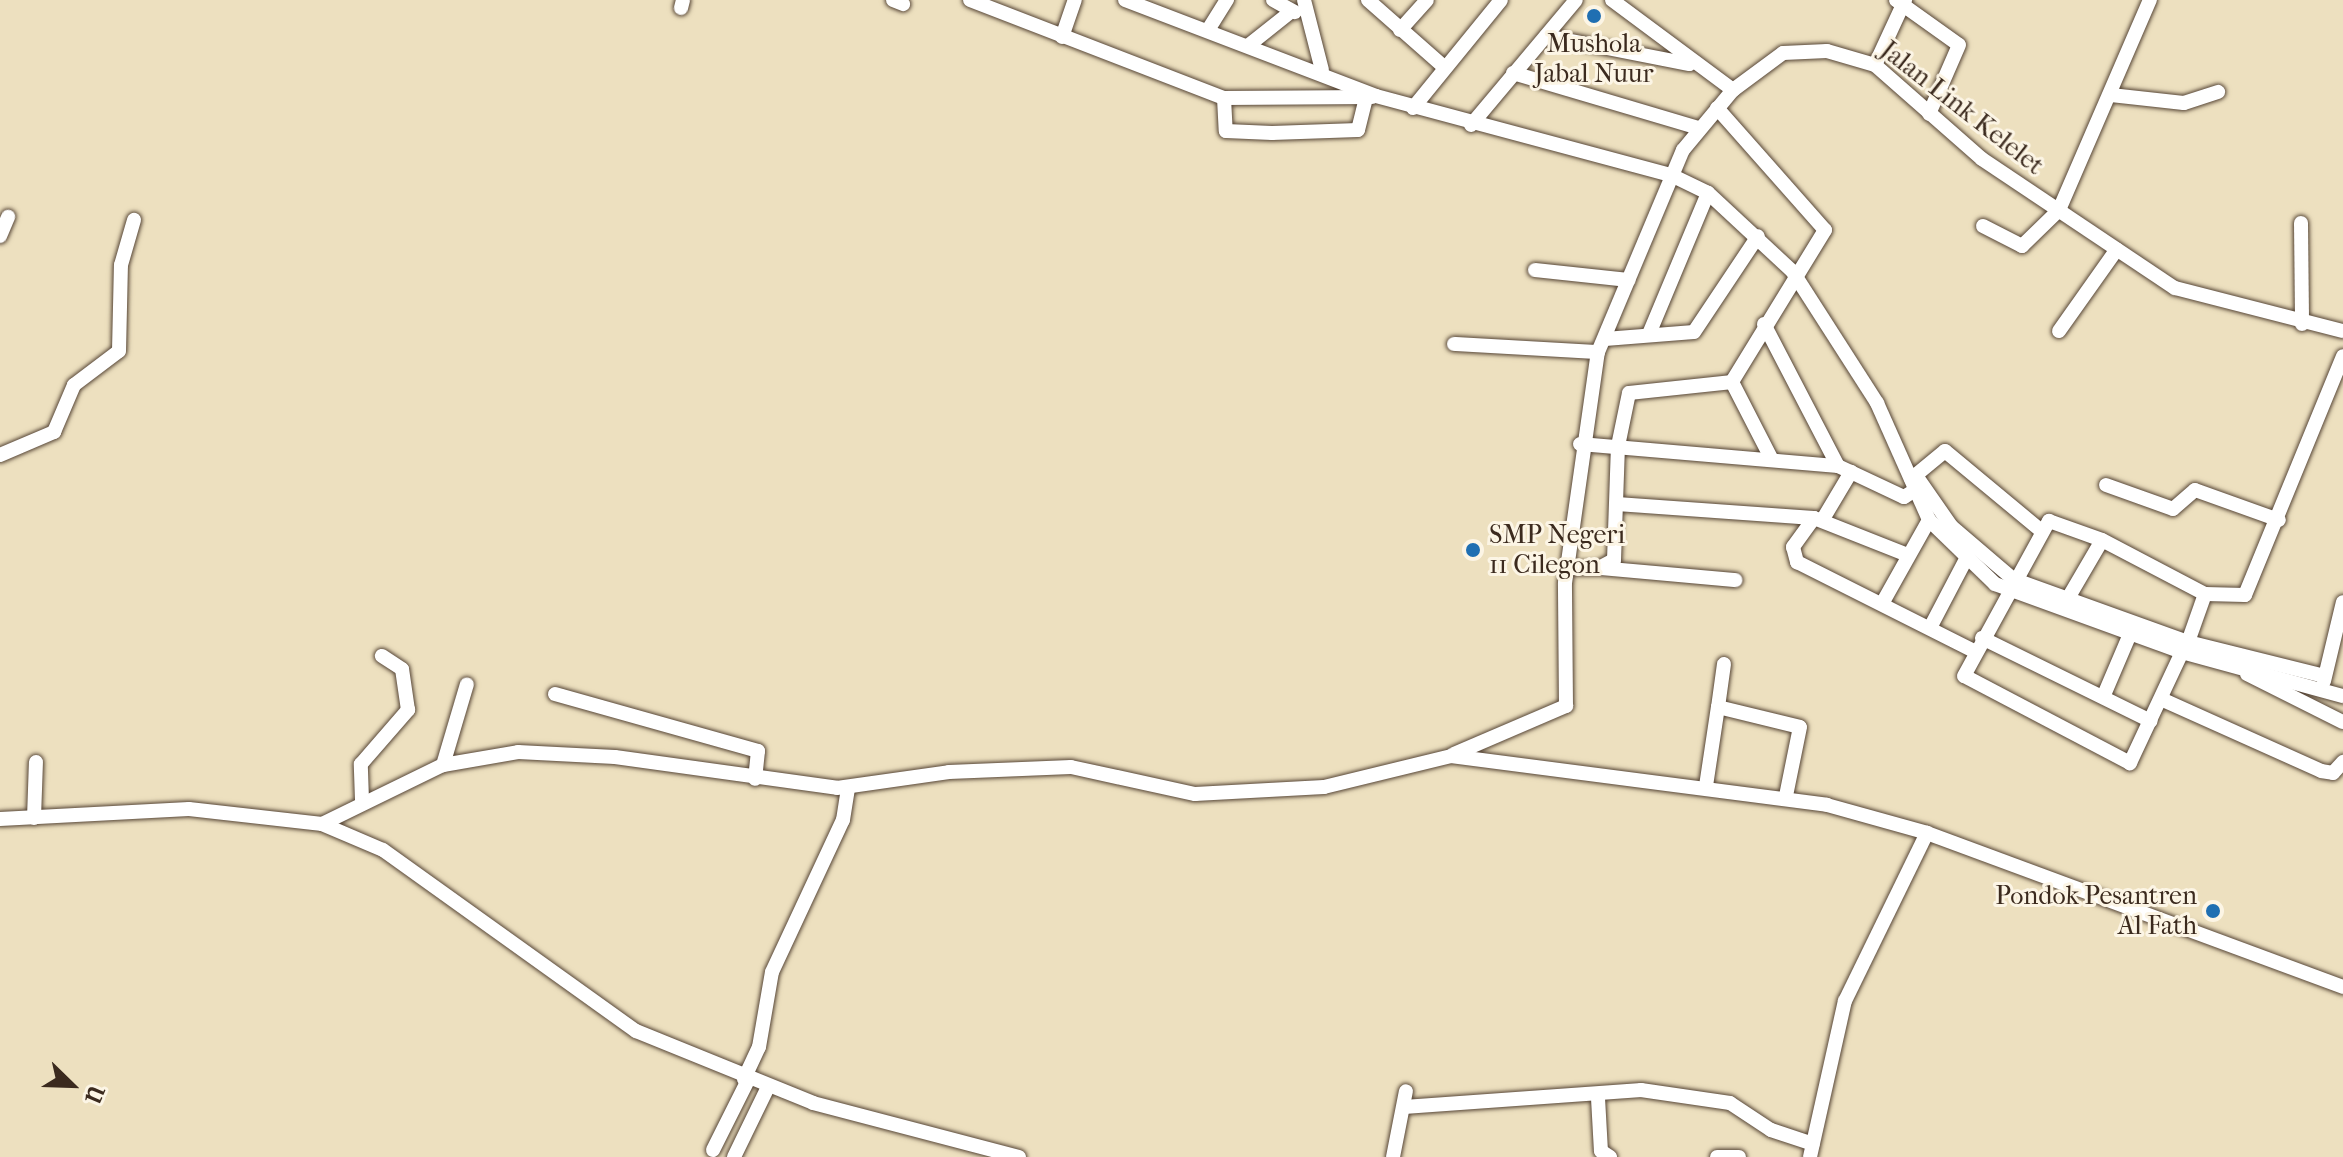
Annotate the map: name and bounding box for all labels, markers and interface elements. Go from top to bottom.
marker: Mushola Jabal Nuur [1585,7,1603,25]
place label: Mushola Jabal Nuur [1534,28,1654,90]
street label: Jalan Link Kelelet [1874,35,2050,181]
place label: SMP Negeri 11 Cilegon [1489,519,1625,580]
marker: SMP Negeri 11 Cilegon [1464,541,1482,559]
place label: Pondok Pesantren Al Fath [1995,880,2197,942]
marker: Pondok Pesantren Al Fath [2204,902,2222,920]
north arrow [32,1045,112,1125]
text: U [79,1081,109,1107]

